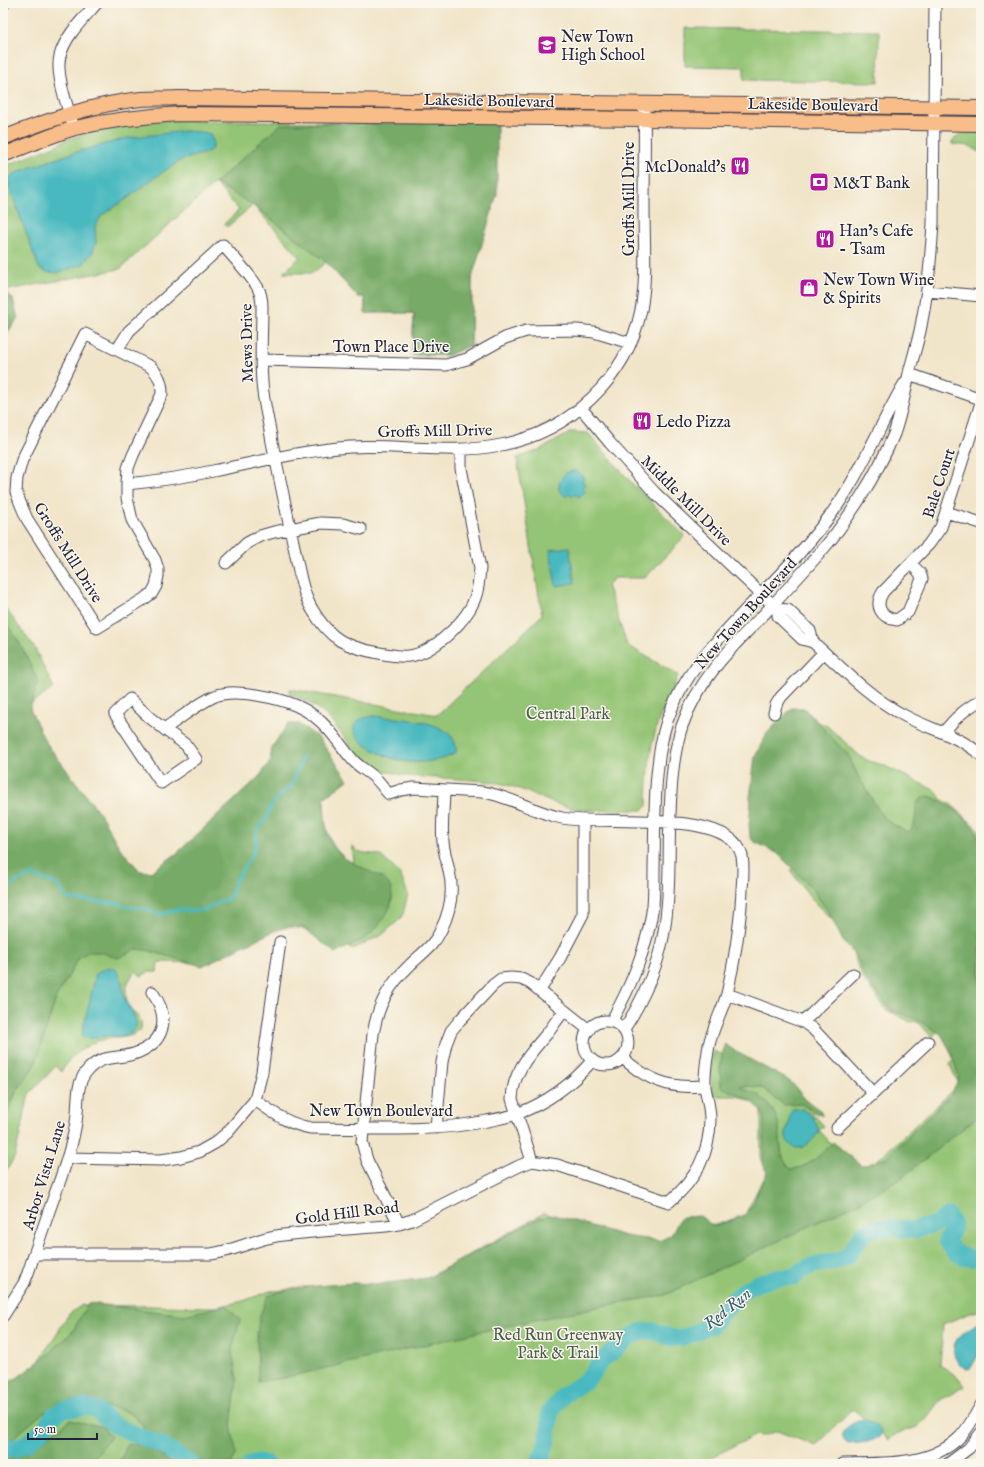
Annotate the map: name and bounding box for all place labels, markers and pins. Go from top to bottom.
place label: New Town High School [561,28,645,66]
school or university icon: New Town High School [536,34,558,56]
restaurant icon: McDonald's [729,155,751,177]
place label: McDonald's [645,158,726,178]
bank icon: M&T Bank [808,171,830,193]
place label: M&T Bank [833,174,910,194]
place label: Han’s Cafe - Tsam [839,222,913,260]
restaurant icon: Han’s Cafe - Tsam [814,228,836,250]
place label: New Town Wine & Spirits [823,271,934,309]
shop icon: New Town Wine & Spirits [798,277,820,299]
restaurant icon: Ledo Pizza [631,410,653,432]
place label: Ledo Pizza [656,413,731,433]

